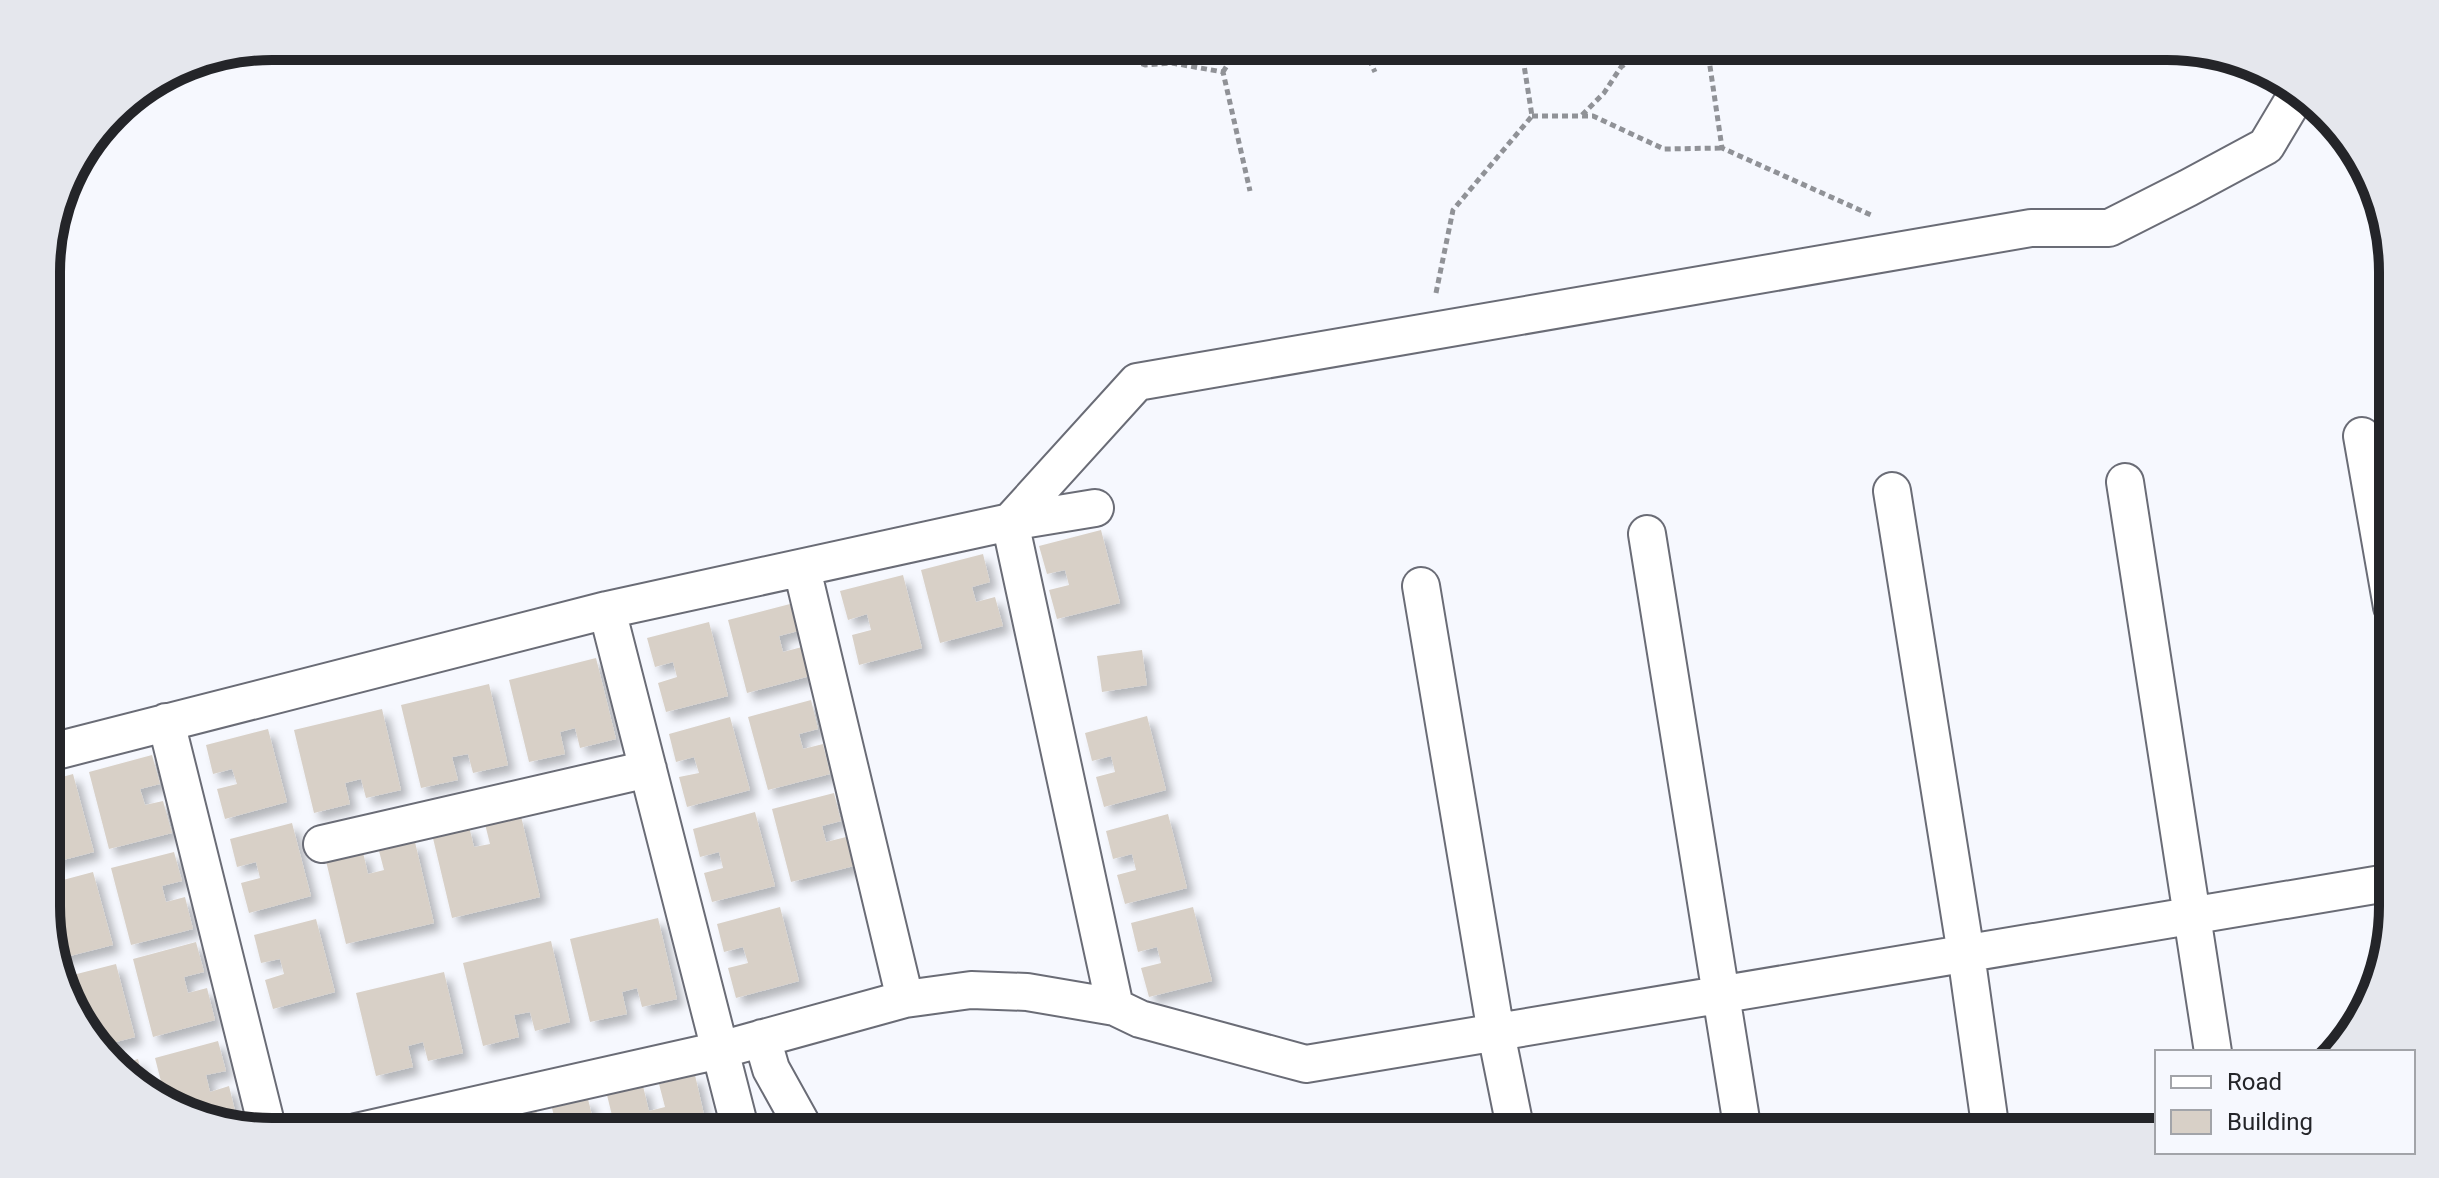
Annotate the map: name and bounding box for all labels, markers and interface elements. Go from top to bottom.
legend [2155,1050,2415,1154]
text: Road [2227,1068,2282,1096]
text: Building [2227,1108,2313,1136]

